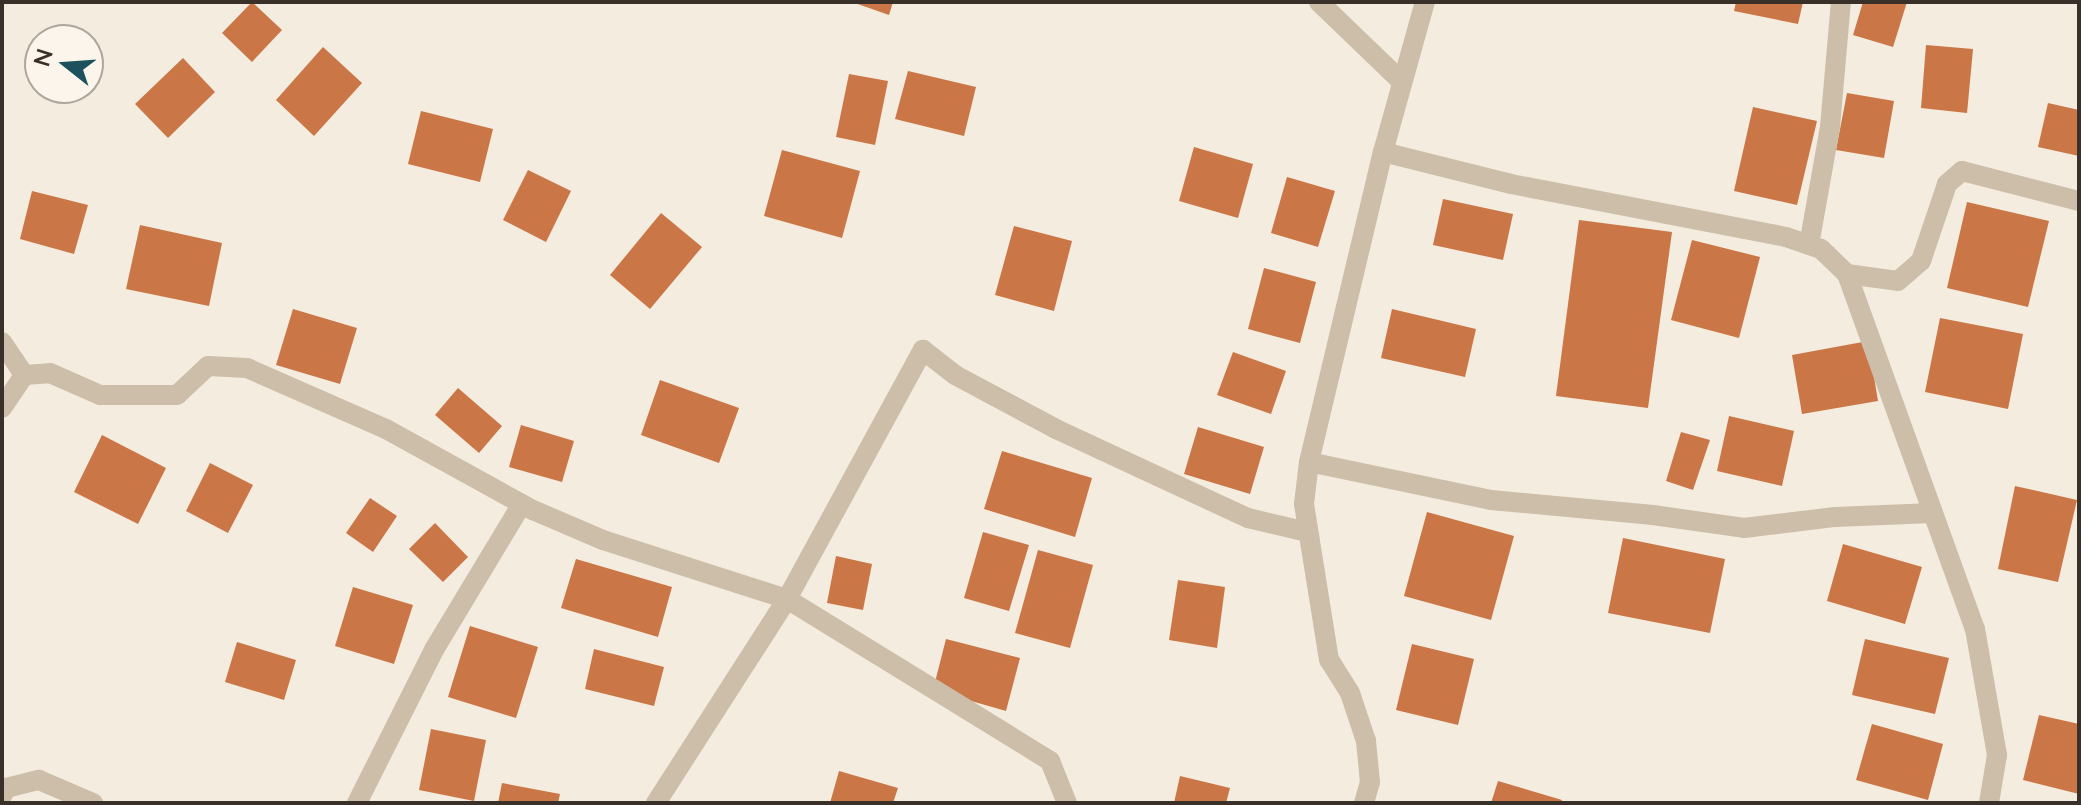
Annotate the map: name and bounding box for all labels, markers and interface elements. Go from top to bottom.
north arrow [24,24,104,104]
text: N [27,45,58,69]

